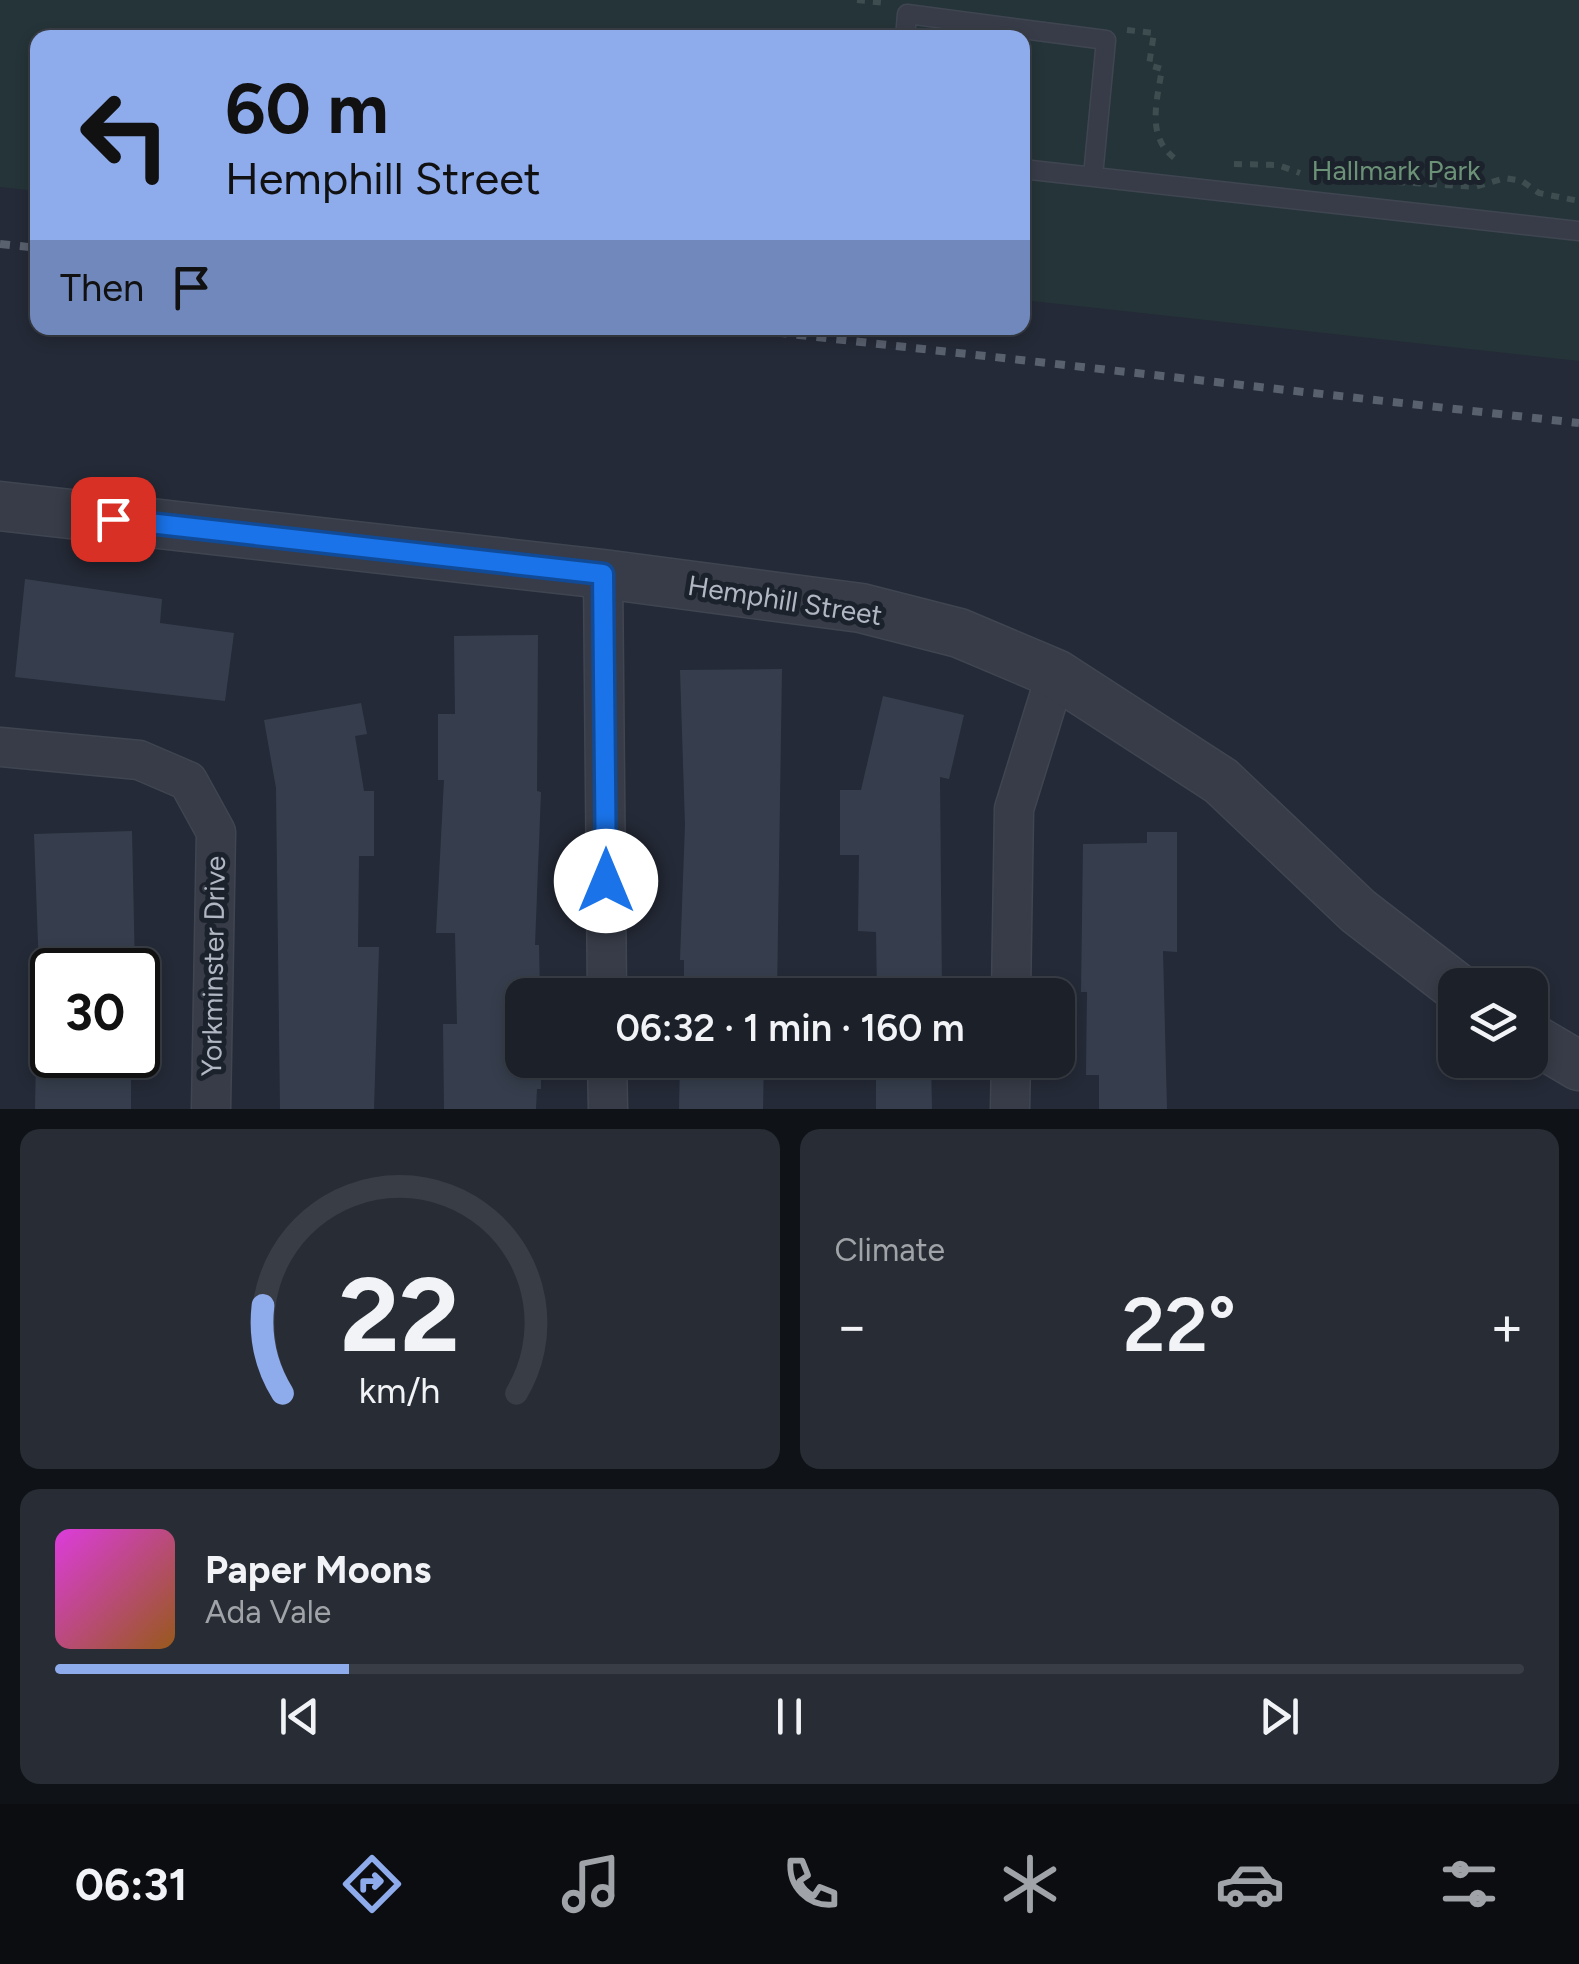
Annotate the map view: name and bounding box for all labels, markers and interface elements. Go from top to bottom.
text: 60 m [225,66,389,151]
icon: left [60,70,190,200]
text: Hemphill Street [225,151,541,205]
park label: Hallmark Park [1312,153,1481,187]
icon: arrive [164,260,219,315]
text: Then [60,265,144,311]
pin [71,477,156,562]
icon: arrive [86,492,141,547]
street label: Hemphill Street [685,568,885,632]
position arrow [554,829,658,933]
street label: Yorkminster Drive [194,855,232,1077]
speed limit sign: 30 [30,948,160,1078]
map controls [1438,968,1548,1078]
button: layers [1438,968,1548,1078]
text: 06:32 · 1 min · 160 m [616,1005,965,1051]
text: Climate [835,1231,945,1269]
text: 22 [340,1252,460,1377]
text: 22° [1122,1280,1236,1370]
text: − [835,1293,869,1359]
text: + [1490,1293,1524,1359]
text: km/h [359,1369,441,1412]
text: Paper Moons [205,1547,431,1593]
text: Ada Vale [205,1593,331,1631]
icon: previous [272,1689,327,1744]
icon: pause [762,1689,817,1744]
icon: next [1252,1689,1307,1744]
icon: directions [337,1849,407,1919]
icon: music [556,1849,626,1919]
icon: phone [776,1849,846,1919]
icon: climate [995,1849,1065,1919]
icon: car [1215,1849,1285,1919]
icon: filters [1434,1849,1504,1919]
text: 06:31 [75,1857,188,1911]

